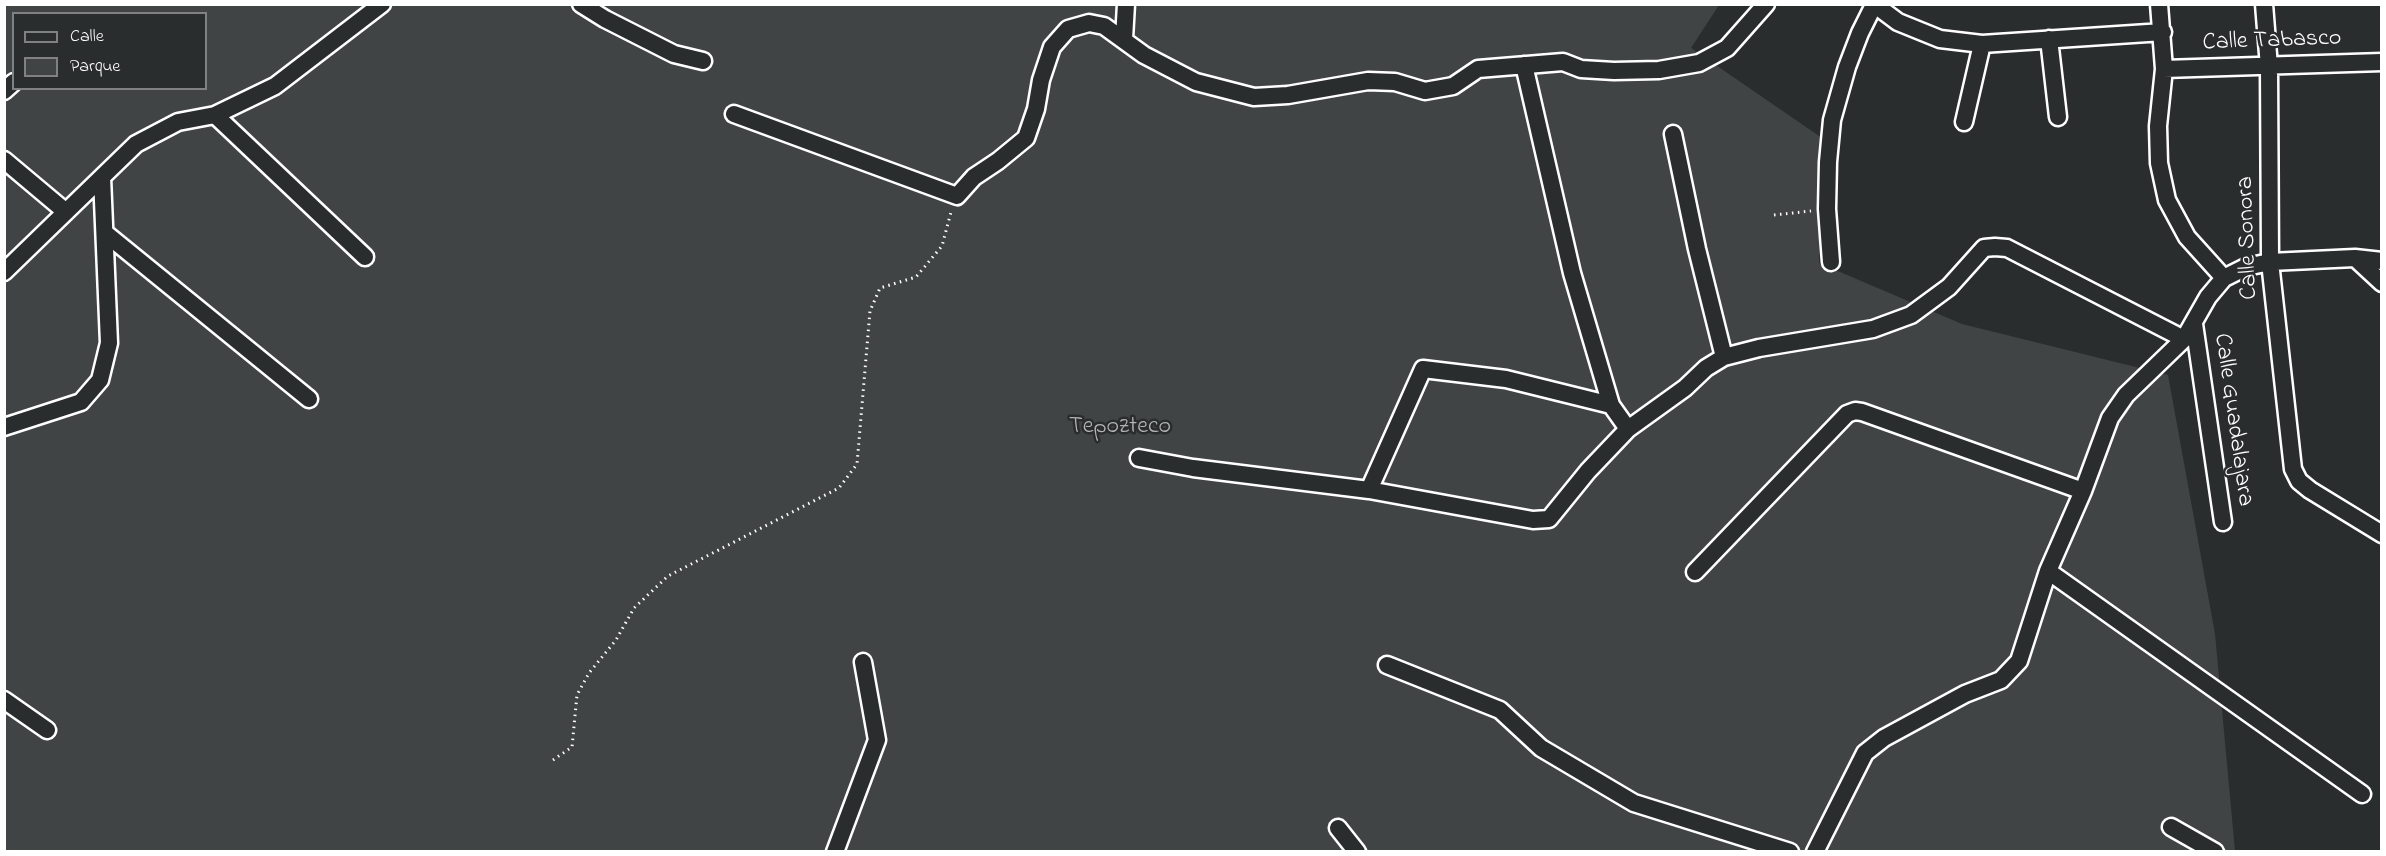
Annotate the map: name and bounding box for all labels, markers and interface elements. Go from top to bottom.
legend [12,12,207,90]
text: Calle [70,24,104,50]
street label: Calle Tabasco [2202,25,2342,59]
text: Parque [70,54,120,80]
street label: Calle Sonora [2232,176,2266,300]
street label: Calle Guadalajara [2206,332,2258,508]
park label: Tepozteco [1069,414,1171,442]

